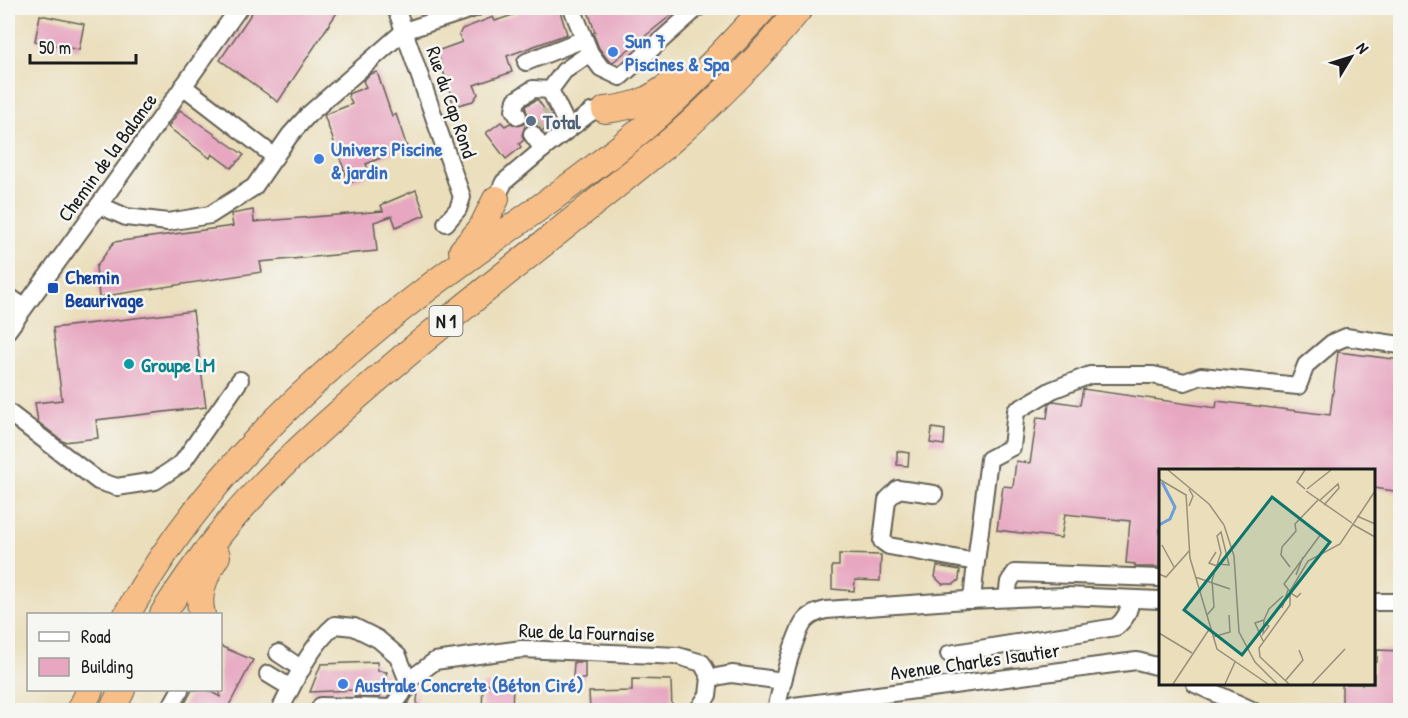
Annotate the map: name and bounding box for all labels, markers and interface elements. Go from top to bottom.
scale bar [30,27,136,65]
place label: Sun 7 Piscines & Spa [625,27,729,78]
north arrow [1321,27,1381,87]
text: 50 m [39,35,71,60]
text: N [1352,38,1374,58]
street label: Rue du Cap Rond [420,43,484,161]
marker: Sun 7 Piscines & Spa [606,45,620,59]
street label: Chemin de la Balance [51,87,163,227]
place label: Total [542,108,581,135]
marker: Total [524,114,538,128]
place label: Univers Piscine & jardin [331,135,443,185]
marker: Univers Piscine & jardin [312,152,326,166]
place label: Chemin Beaurivage [65,263,144,314]
marker: Chemin Beaurivage [46,281,60,295]
road number: N 1 [430,306,462,336]
place label: Groupe LM [141,351,215,379]
marker: Groupe LM [122,357,136,371]
inset map [1159,469,1375,685]
legend [27,613,222,691]
street label: Rue de la Fournaise [519,616,655,648]
text: Road [81,624,111,649]
street label: Avenue Charles Isautier [888,636,1062,686]
text: Building [81,654,133,679]
place label: Australe Concrete (Béton Ciré) [355,671,583,698]
marker: Australe Concrete (Béton Ciré) [336,677,350,691]

